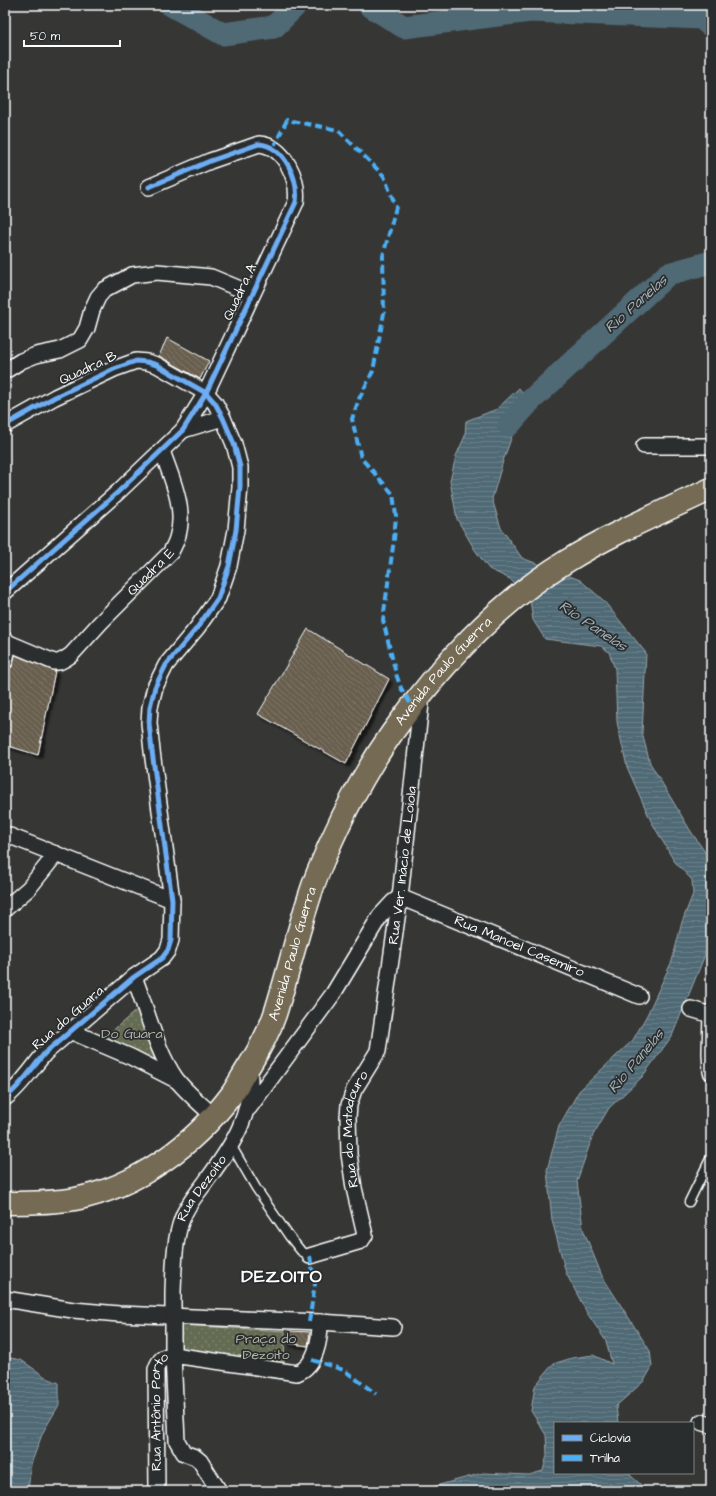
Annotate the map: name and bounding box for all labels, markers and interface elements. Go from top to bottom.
scale bar [24,22,120,48]
text: 50 m [30,28,61,45]
street label: Quadra A [218,260,262,324]
water label: Rio Panelas [600,269,673,338]
street label: Quadra B [56,346,120,390]
street label: Quadra E [123,543,180,600]
water label: Rio Panelas [555,596,632,657]
street label: Avenida Paulo Guerra [391,612,497,730]
street label: Rua Ver. Inácio de Loiola [383,785,422,946]
street label: Avenida Paulo Guerra [263,884,322,1023]
street label: Rua Manoel Casemiro [451,911,587,982]
street label: Rua do Guara [28,981,108,1055]
water label: Rio Panelas [603,1023,670,1098]
park label: Do Guara [101,1024,163,1044]
street label: Rua do Matadouro [338,1067,374,1189]
street label: Rua Dezoito [172,1151,232,1224]
district label: DEZOITO [241,1264,323,1289]
park label: Praça do Dezoito [236,1329,296,1365]
street label: Rua Antônio Porto [146,1347,172,1471]
legend [554,1422,694,1474]
text: Ciclovia [590,1430,631,1447]
text: Trilha [590,1450,620,1467]

